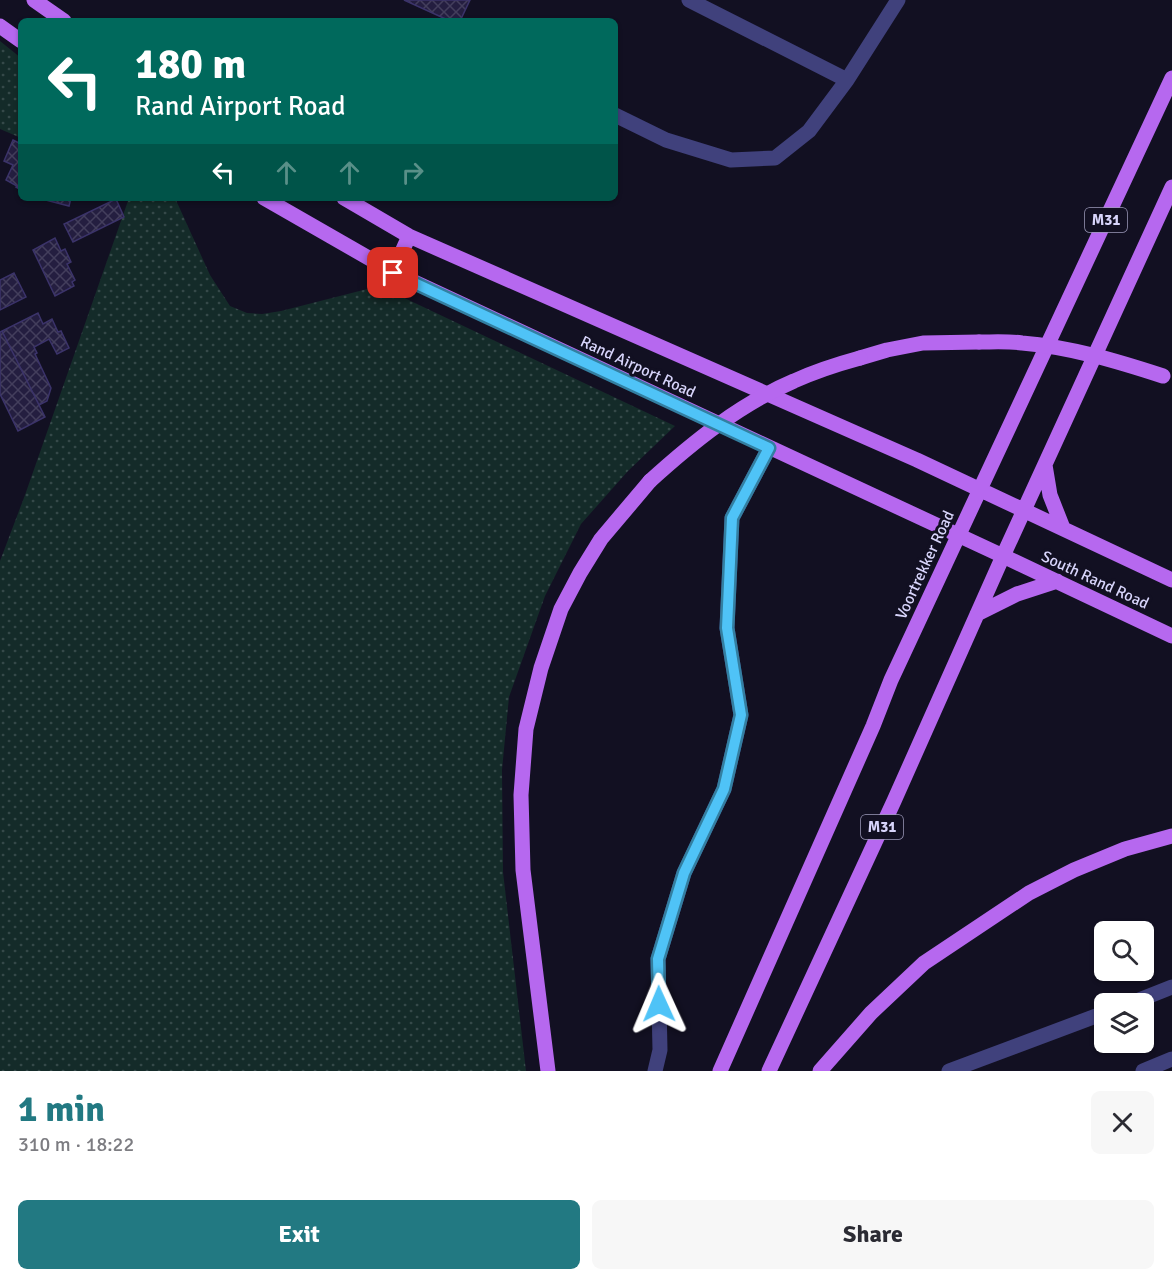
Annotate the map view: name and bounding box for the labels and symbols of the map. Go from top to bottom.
road number: M31 [1085,208,1127,232]
pin [367,247,418,298]
street label: Rand Airport Road [577,332,699,402]
street label: Voortrekker Road [891,507,959,623]
street label: South Rand Road [1038,546,1152,614]
road number: M31 [861,815,903,839]
position arrow [627,972,691,1036]

